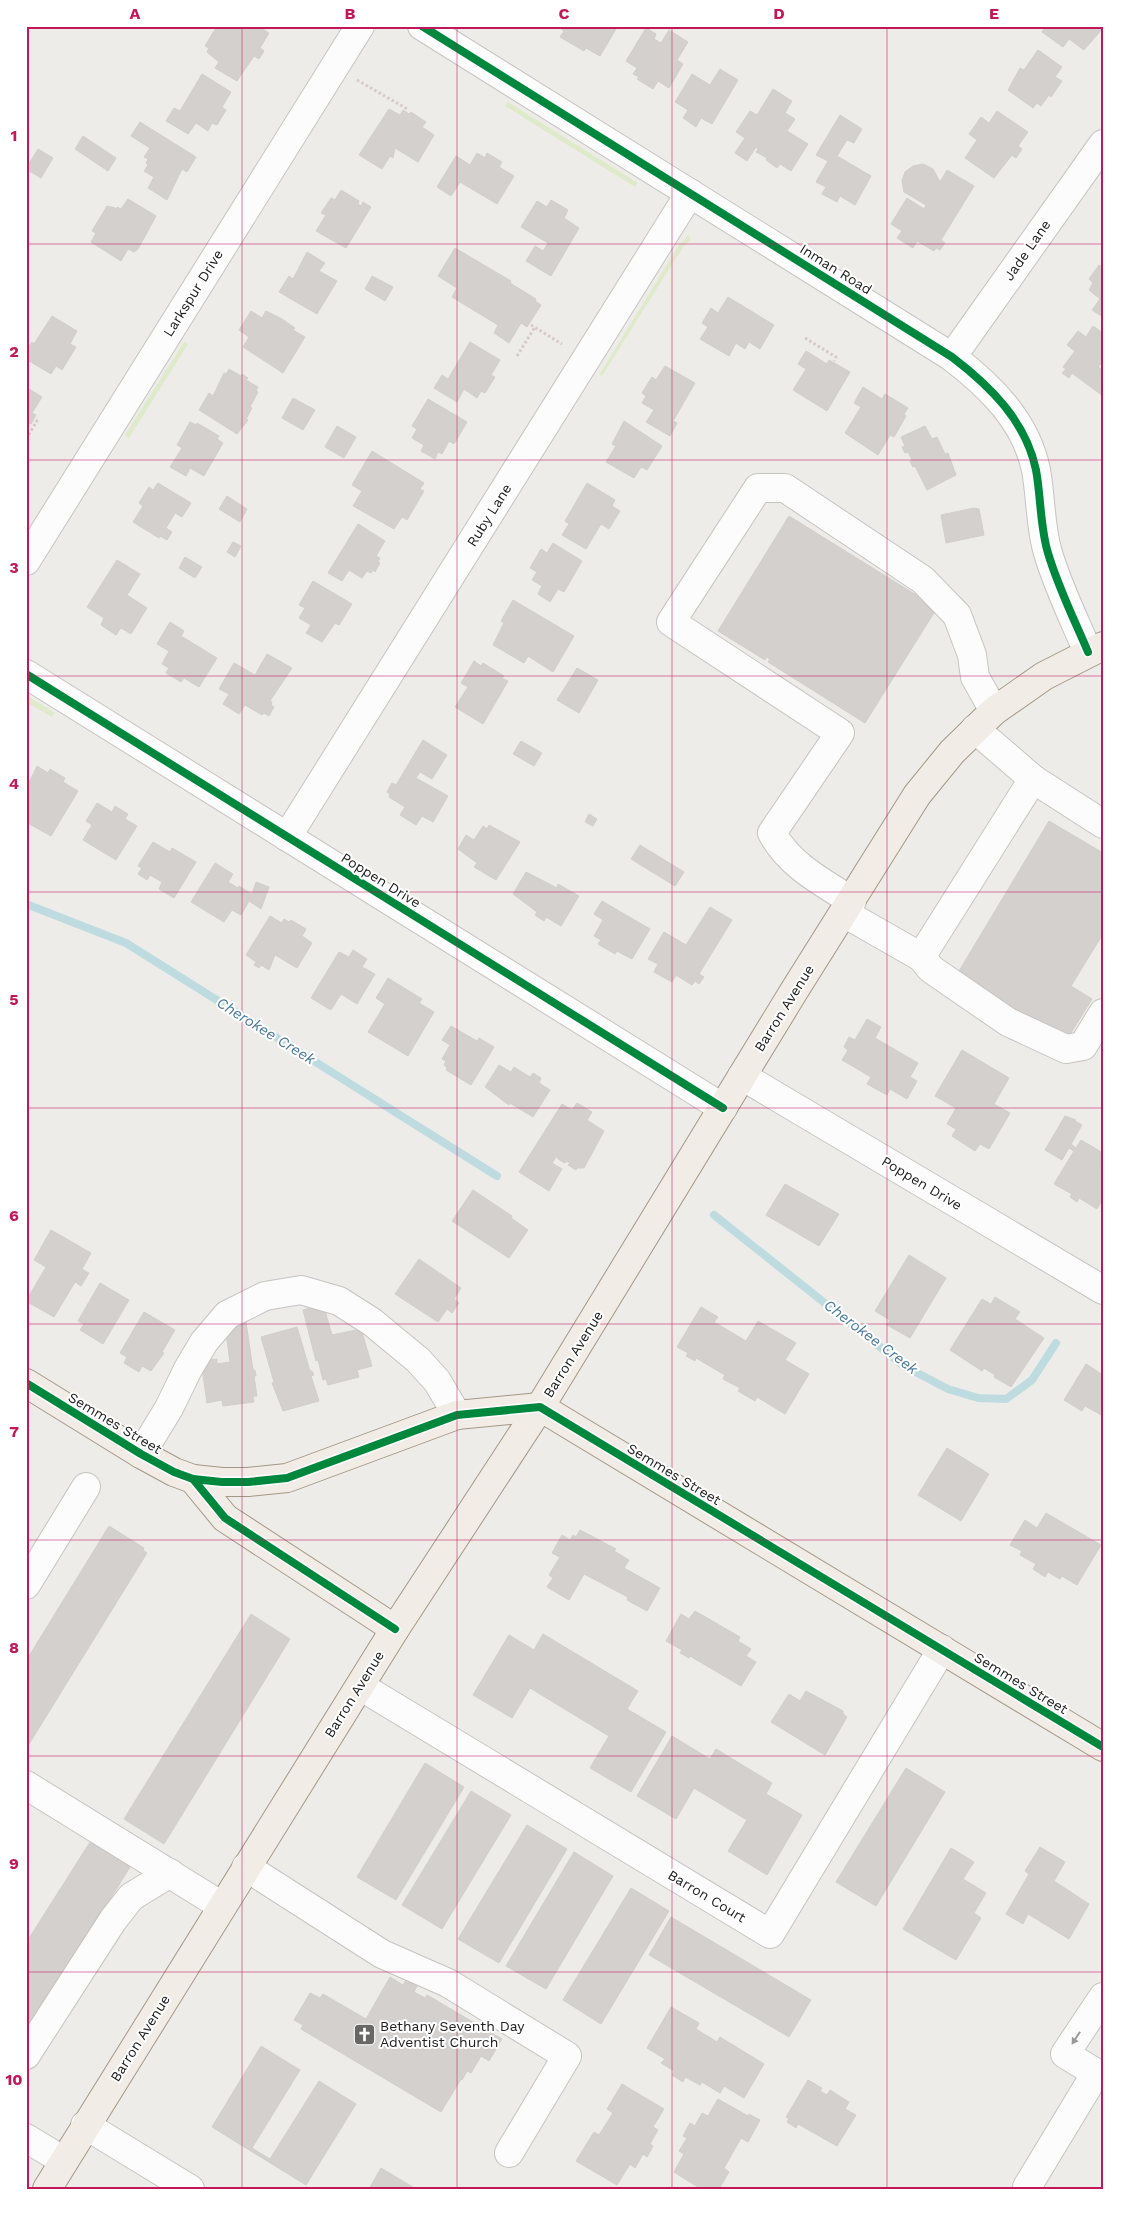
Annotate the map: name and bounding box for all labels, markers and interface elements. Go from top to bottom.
text: A [130,4,141,23]
text: B [345,4,356,23]
text: C [559,4,570,23]
text: D [773,4,785,23]
text: E [989,4,999,23]
text: 1 [11,126,17,145]
street label: Jade Lane [1000,217,1054,283]
street label: Inman Road [797,241,875,297]
street label: Larkspur Drive [160,247,226,339]
text: 2 [9,342,19,361]
street label: Ruby Lane [463,481,515,549]
text: 3 [9,558,19,577]
text: 4 [9,774,19,793]
street label: Poppen Drive [338,849,424,911]
street label: Barron Avenue [751,962,817,1054]
text: 5 [9,990,19,1009]
water label: Cherokee Creek [213,993,319,1069]
street label: Poppen Drive [879,1153,965,1213]
text: 6 [9,1206,19,1225]
water label: Cherokee Creek [820,1296,922,1379]
street label: Barron Avenue [540,1308,606,1400]
street label: Semmes Street [65,1389,165,1457]
text: 7 [9,1422,19,1441]
street label: Semmes Street [624,1440,724,1508]
text: 8 [9,1638,19,1657]
street label: Barron Avenue [321,1648,387,1740]
street label: Semmes Street [971,1649,1071,1717]
text: 9 [9,1854,19,1873]
street label: Barron Court [665,1867,749,1926]
street label: Barron Avenue [107,1992,173,2084]
place label: Bethany Seventh Day Adventist Church [380,2018,525,2050]
church icon: Bethany Seventh Day Adventist Church [352,2022,376,2046]
one-way arrow [1071,2031,1081,2045]
text: 10 [5,2070,23,2089]

